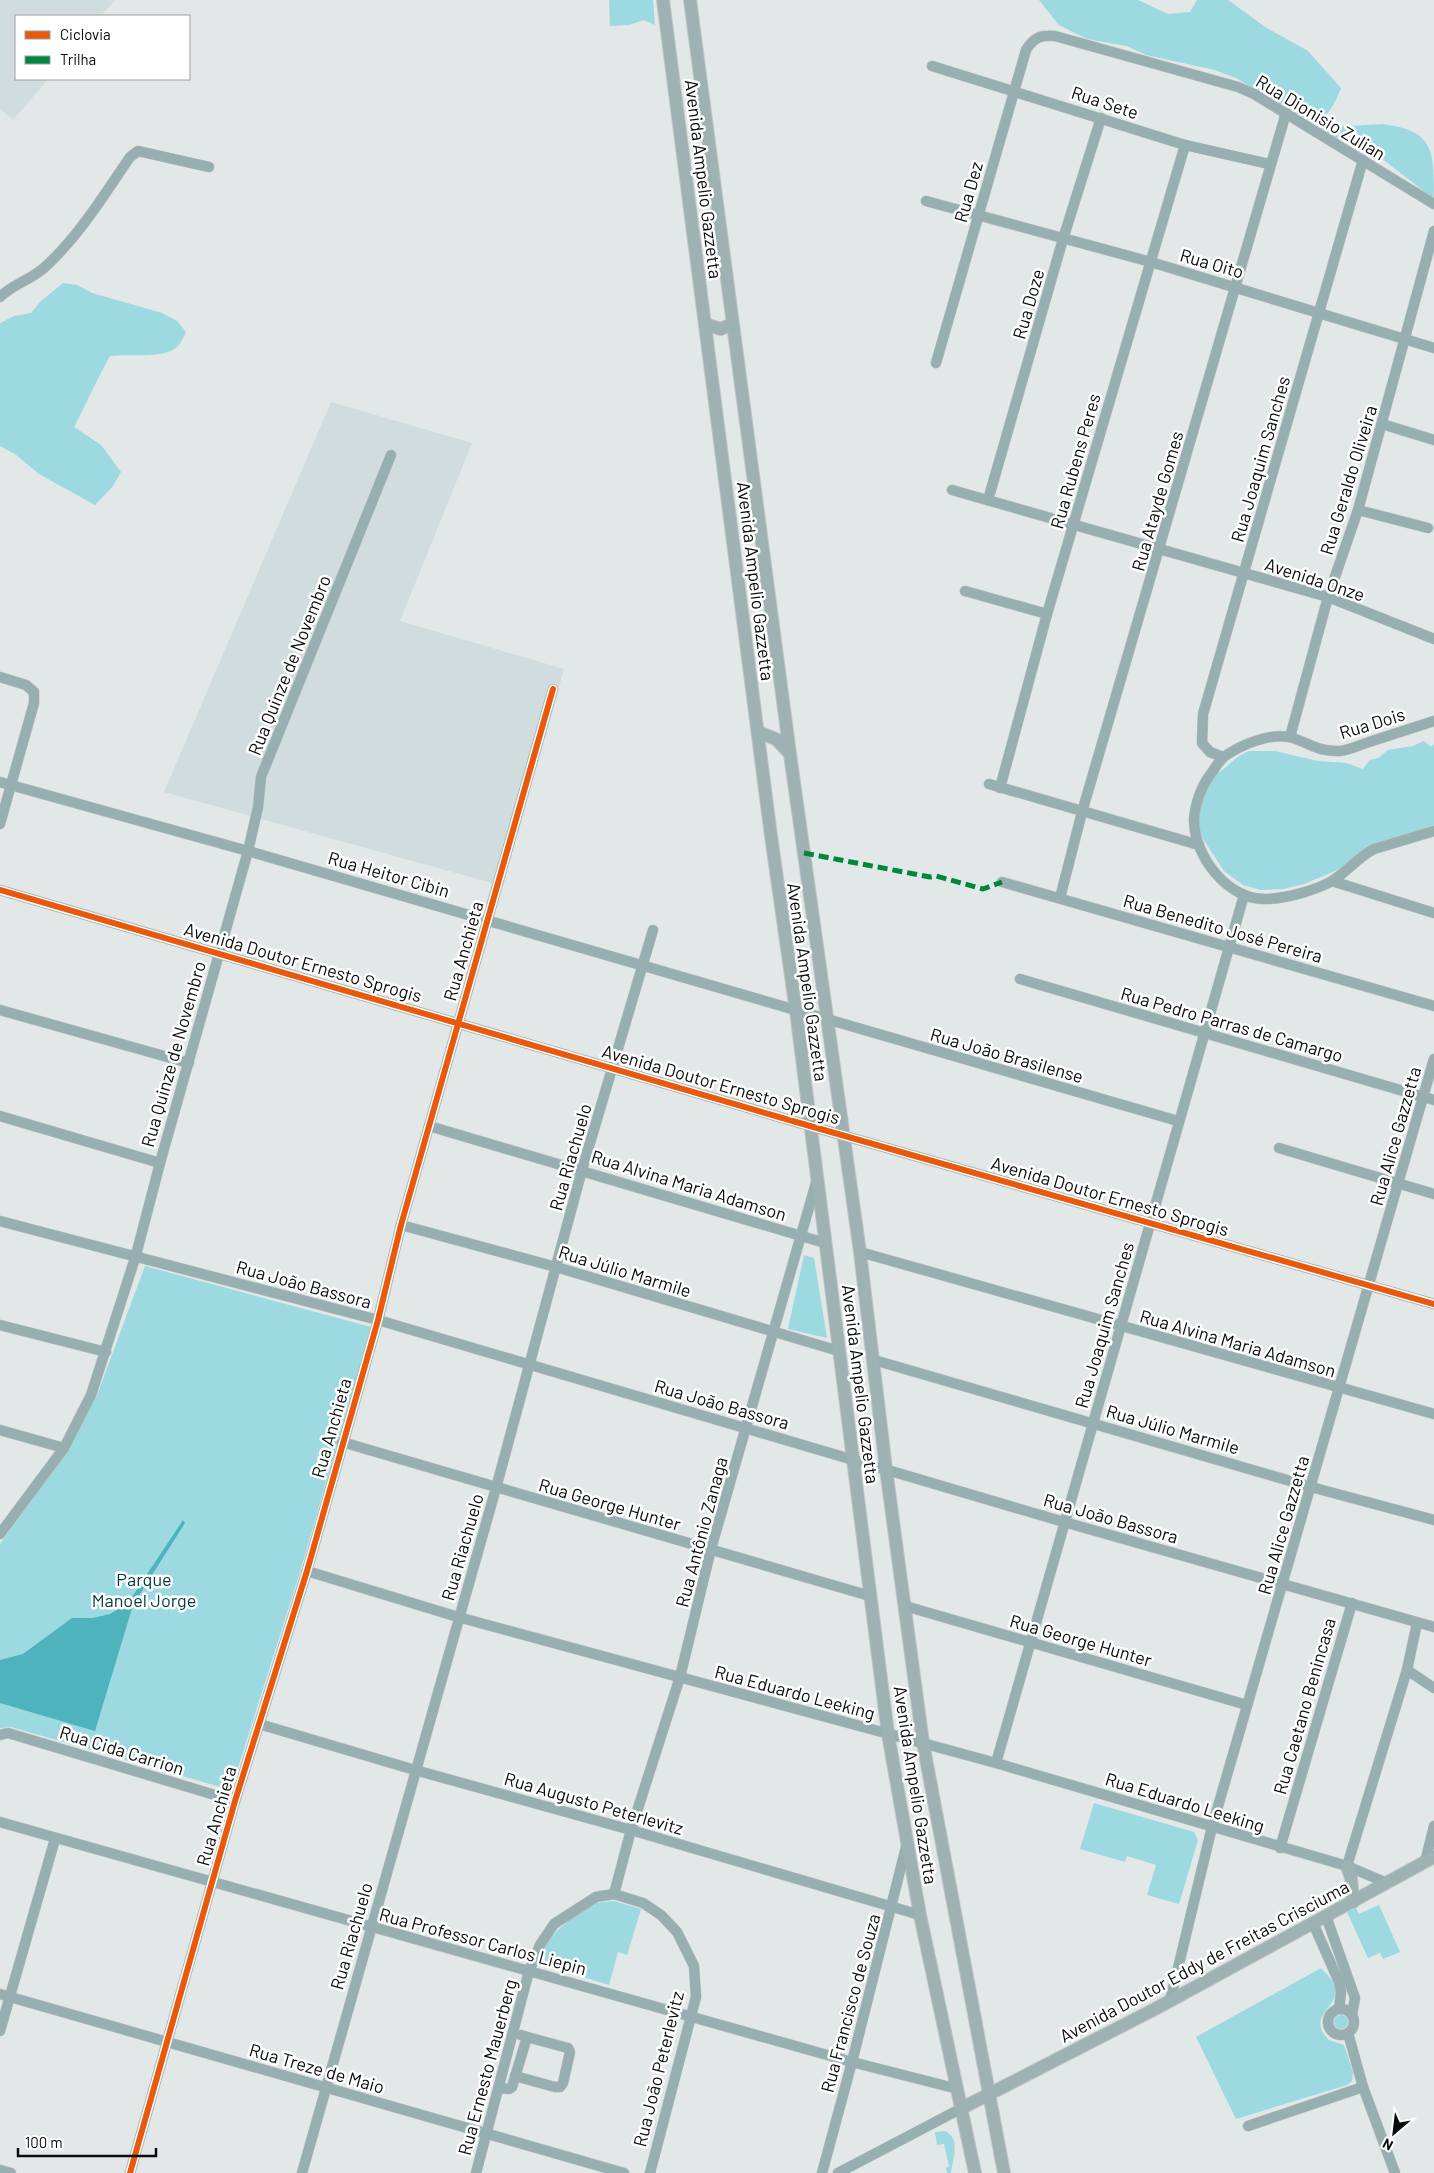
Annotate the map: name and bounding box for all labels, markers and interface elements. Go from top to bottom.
legend [15,15,190,80]
text: Ciclovia [60,25,111,43]
text: Trilha [60,50,96,68]
street label: Rua Dionisio Zulian [1252,70,1390,164]
street label: Avenida Ampelio Gazzetta [681,78,727,280]
street label: Rua Sete [1069,81,1141,123]
street label: Rua Dez [949,159,987,225]
street label: Rua Oito [1178,243,1246,283]
street label: Rua Doze [1008,266,1048,342]
street label: Rua Joaquim Sanches [1226,373,1294,545]
street label: Rua Rubens Peres [1045,391,1105,531]
street label: Rua Geraldo Oliveira [1315,403,1381,557]
street label: Rua Atayde Gomes [1127,429,1187,573]
street label: Avenida Ampelio Gazzetta [733,480,779,682]
street label: Avenida Onze [1262,553,1368,605]
street label: Rua Quinze de Novembro [243,572,335,758]
street label: Rua Dois [1336,703,1408,743]
street label: Rua Heitor Cibin [326,846,452,902]
street label: Avenida Ampelio Gazzetta [783,881,833,1083]
street label: Rua Benedito José Pereira [1121,889,1325,967]
street label: Rua Anchieta [438,899,488,1003]
street label: Avenida Doutor Ernesto Sprogis [182,917,424,1007]
street label: Rua Quinze de Novembro [136,958,210,1150]
street label: Rua Pedro Parras de Camargo [1118,982,1346,1066]
street label: Rua João Brasilense [928,1023,1086,1087]
street label: Avenida Doutor Ernesto Sprogis [600,1039,842,1129]
street label: Rua Alice Gazzetta [1365,1064,1425,1208]
street label: Rua Riachuelo [544,1101,596,1213]
street label: Rua Alvina Maria Adamson [589,1145,789,1225]
street label: Avenida Doutor Ernesto Sprogis [989,1151,1231,1241]
street label: Rua Joaquim Sanches [1070,1239,1138,1411]
street label: Rua Júlio Marmile [556,1240,694,1302]
street label: Rua João Bassora [234,1255,374,1313]
street label: Avenida Ampelio Gazzetta [838,1283,884,1485]
street label: Rua Alvina Maria Adamson [1137,1304,1339,1382]
street label: Rua João Bassora [652,1374,792,1434]
street label: Rua Anchieta [306,1376,356,1480]
street label: Rua Júlio Marmile [1104,1399,1242,1459]
street label: Rua Alice Gazzetta [1253,1453,1313,1597]
street label: Rua Antônio Zanaga [670,1455,732,1609]
street label: Rua George Hunter [537,1473,684,1535]
street label: Rua João Bassora [1041,1488,1181,1548]
street label: Rua Riachuelo [436,1491,488,1603]
park label: Parque Manoel Jorge [92,1568,196,1611]
street label: Rua George Hunter [1008,1609,1155,1671]
street label: Rua Caetano Benincasa [1268,1615,1340,1797]
street label: Rua Eduardo Leeking [712,1660,878,1724]
street label: Avenida Ampelio Gazzetta [889,1684,943,1886]
street label: Rua Cida Carrion [57,1721,187,1779]
street label: Rua Anchieta [191,1764,241,1868]
street label: Rua Augusto Peterlevitz [502,1767,686,1839]
street label: Rua Eduardo Leeking [1103,1767,1267,1837]
street label: Avenida Doutor Eddy de Freitas Crisciuma [1056,1875,1352,2047]
street label: Rua Riachuelo [325,1880,377,1992]
street label: Rua Professor Carlos Liepin [377,1903,589,1979]
street label: Rua Francisco de Souza [816,1911,884,2095]
street label: Rua Ernesto Mauerberg [453,1977,521,2157]
street label: Rua João Peterlevitz [628,1989,688,2149]
street label: Rua Treze de Maio [247,2038,387,2098]
north arrow [1369,2108,1419,2158]
scale bar [18,2126,155,2158]
text: 100 m [25,2133,63,2151]
text: N [1380,2135,1396,2155]

